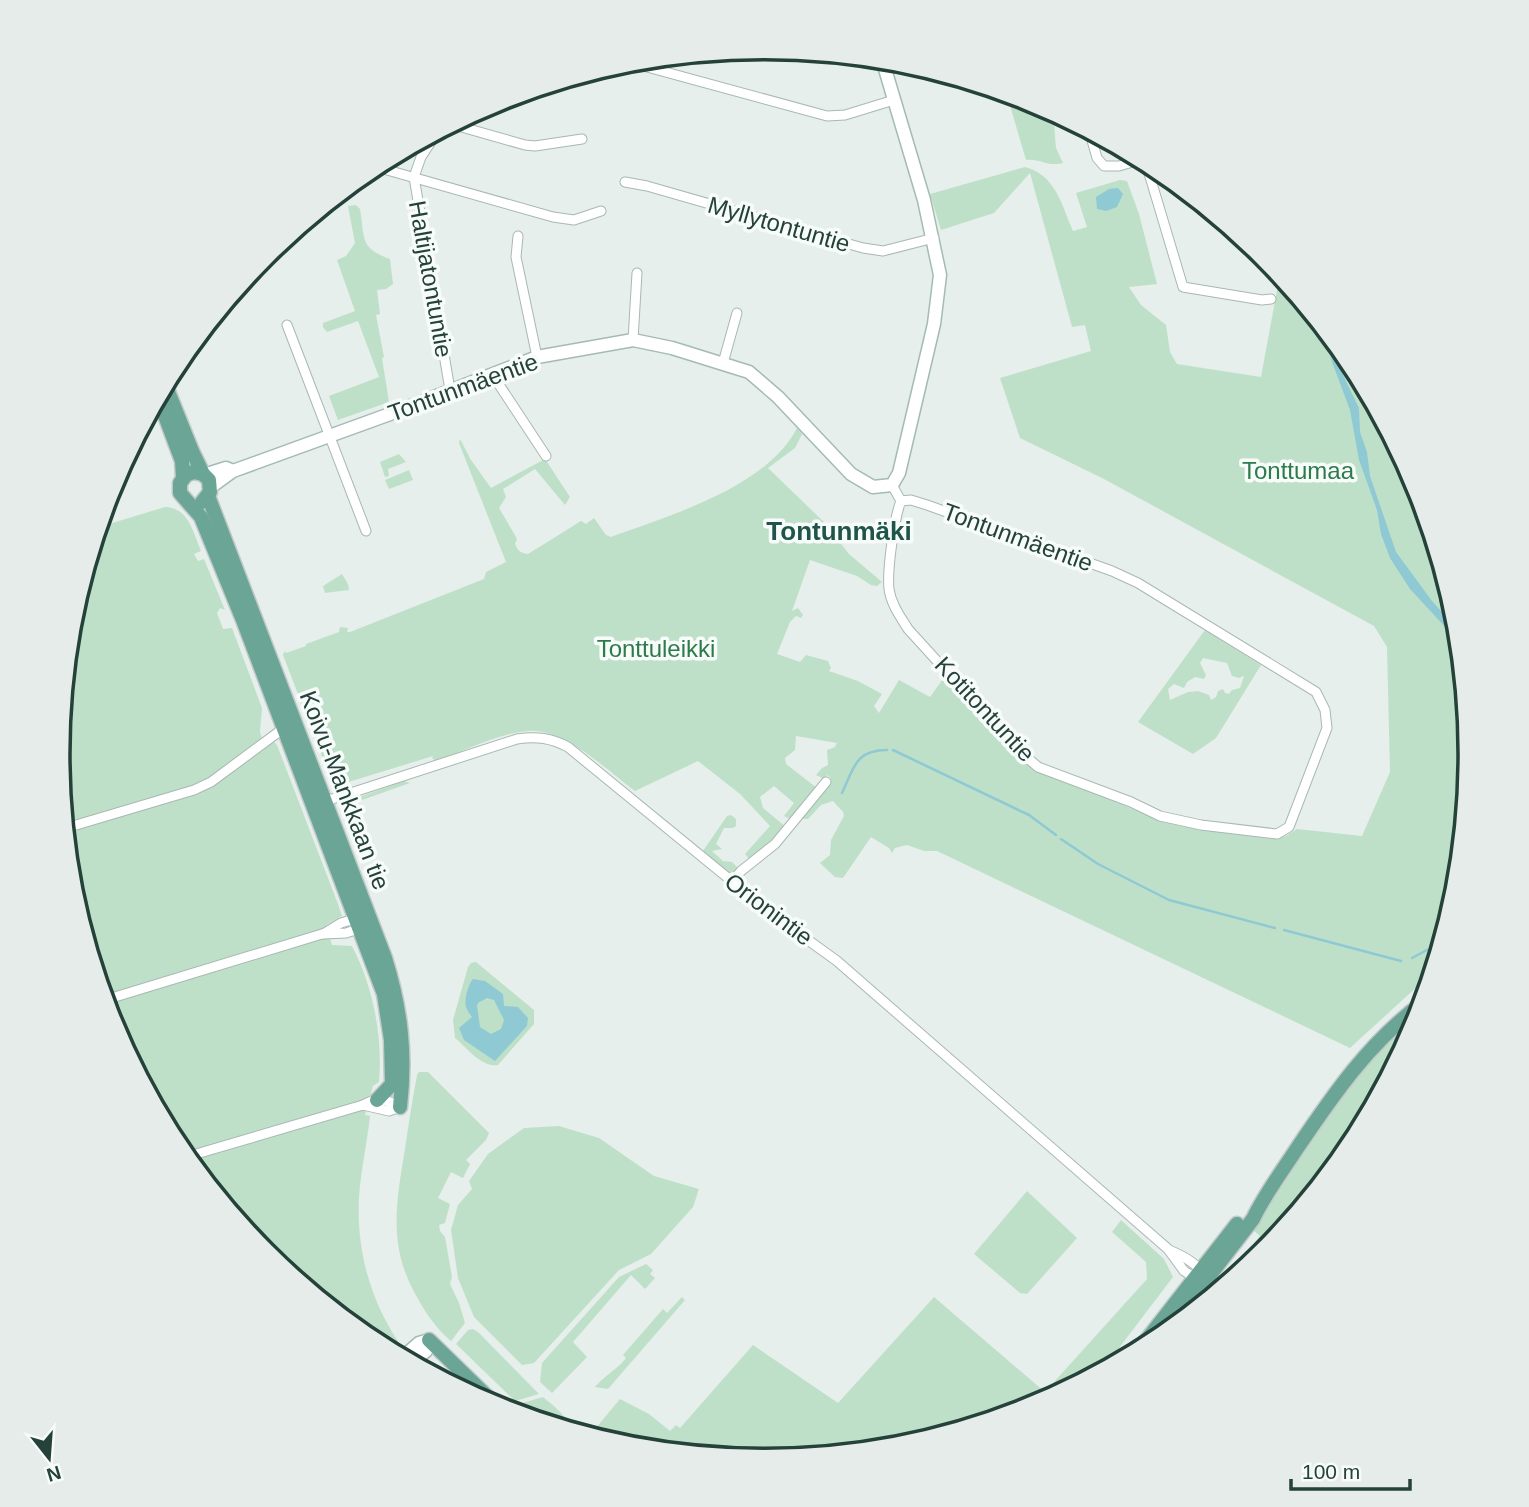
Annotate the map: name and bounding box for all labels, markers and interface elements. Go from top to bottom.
street label: Myllytontuntie [705,191,853,257]
street label: Haltijatontuntie [404,198,458,360]
street label: Tontunmäentie [384,347,542,427]
park label: Tonttumaa [1242,457,1355,484]
street label: Tontunmäentie [939,497,1097,577]
district label: Tontunmäki [766,516,912,546]
park label: Tonttuleikki [597,635,715,662]
street label: Kotitontuntie [930,651,1040,767]
street label: Koivu-Mankkaan tie [295,687,395,893]
street label: Orionintie [720,867,818,951]
north arrow [14,1423,84,1493]
scale bar [1291,1448,1410,1492]
text: 100 m [1302,1460,1360,1483]
text: N [44,1462,63,1486]

